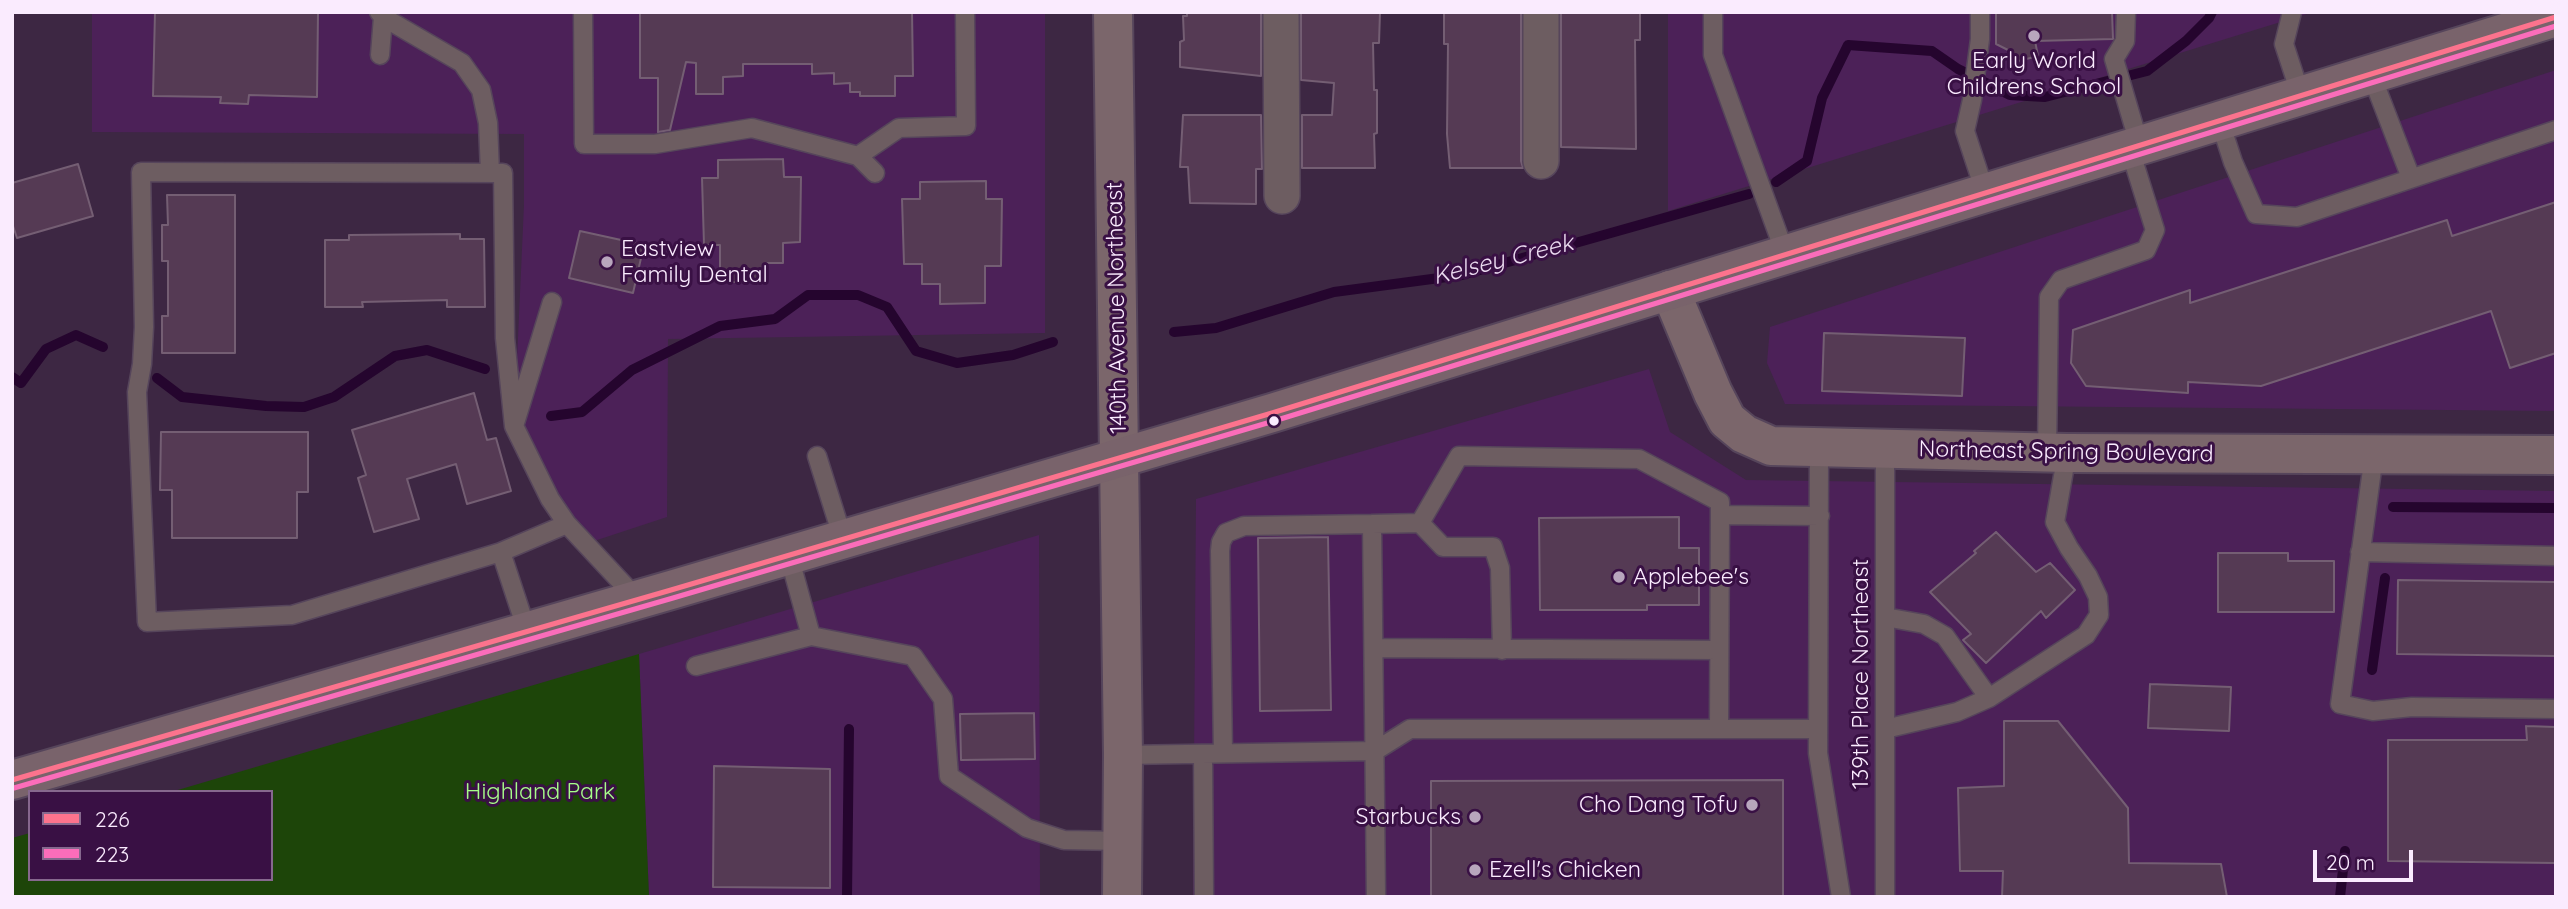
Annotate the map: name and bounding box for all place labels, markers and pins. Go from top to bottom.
marker: Early World Childrens School [2026,28,2042,44]
place label: Early World Childrens School [1947,47,2121,101]
place label: Eastview Family Dental [621,235,768,289]
marker: Eastview Family Dental [599,254,615,270]
unlabelled marker [1267,414,1281,428]
place label: Applebee's [1633,563,1749,591]
marker: Applebee's [1611,569,1627,585]
place label: Cho Dang Tofu [1579,791,1738,819]
marker: Cho Dang Tofu [1744,797,1760,813]
place label: Starbucks [1356,803,1461,831]
marker: Starbucks [1467,809,1483,825]
place label: Ezell's Chicken [1489,856,1641,884]
marker: Ezell's Chicken [1467,862,1483,878]

